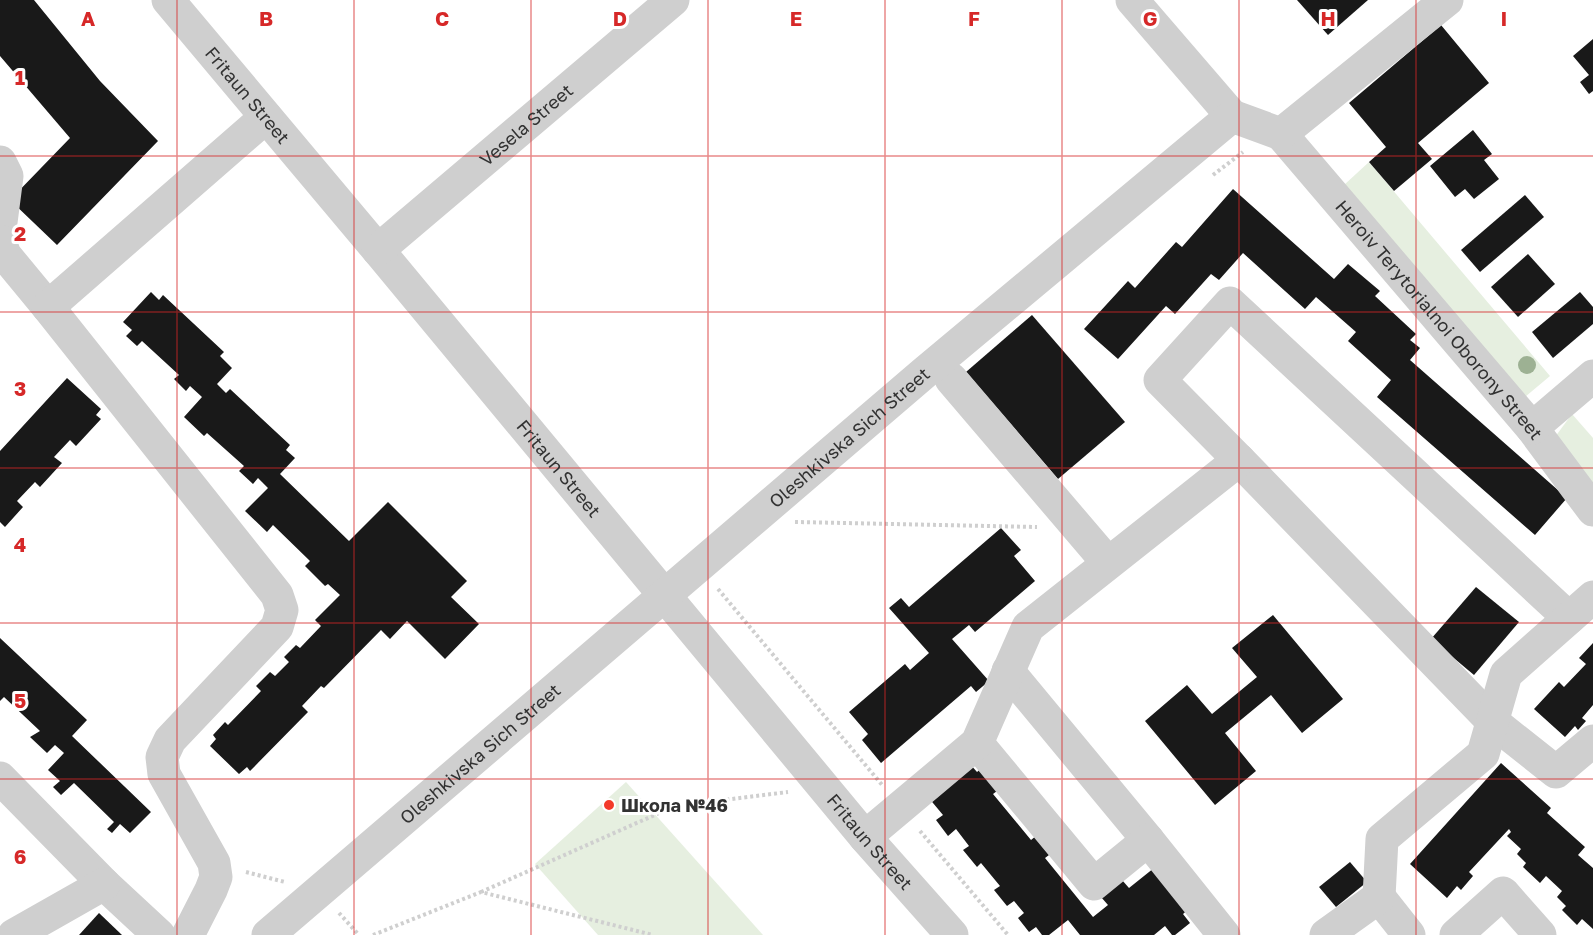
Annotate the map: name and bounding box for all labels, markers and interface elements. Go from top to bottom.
text: A [81,6,95,30]
text: B [259,6,273,30]
text: C [435,6,449,30]
text: D [613,6,627,30]
text: E [790,6,802,30]
text: F [968,6,980,30]
text: G [1143,6,1157,30]
text: H [1320,6,1336,30]
text: I [1501,6,1507,30]
street label: Fritaun Street [201,42,295,148]
text: 1 [15,65,25,89]
street label: Vesela Street [475,79,577,170]
street label: Heroiv Terytorialnoi Oborony Street [1331,195,1548,444]
text: 2 [14,221,26,245]
street label: Oleshkivska Sich Street [764,362,934,512]
text: 3 [14,376,26,400]
street label: Fritaun Street [512,415,606,521]
text: 4 [14,532,26,556]
street label: Oleshkivska Sich Street [395,679,565,828]
text: 5 [14,688,26,712]
street label: Fritaun Street [823,789,917,894]
place label: Школа №46 [621,794,728,816]
marker: Школа №46 [602,798,616,812]
text: 6 [14,844,26,868]

